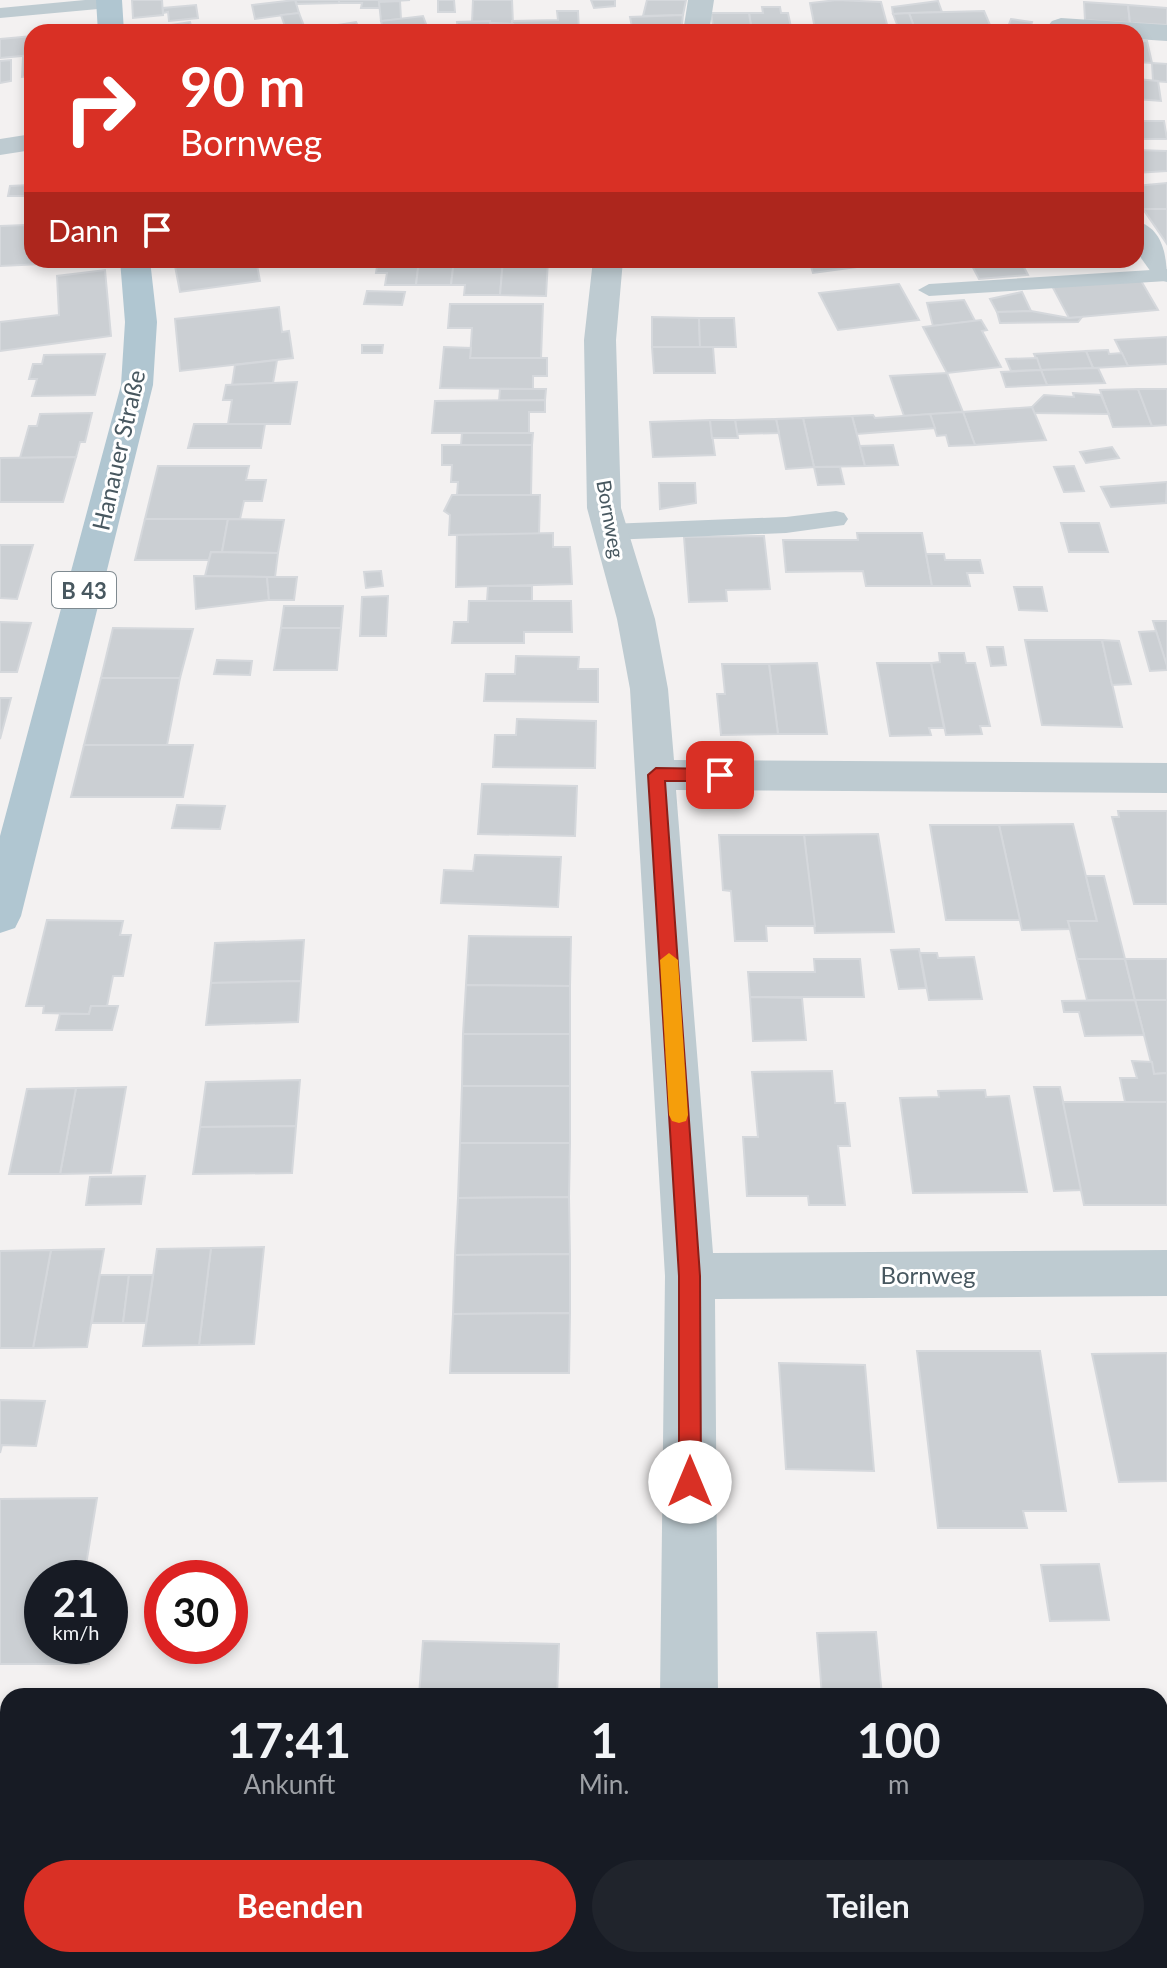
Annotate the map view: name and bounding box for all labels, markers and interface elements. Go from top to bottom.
text: 90 m [180,52,305,119]
icon: right [48,56,152,160]
text: Bornweg [180,120,322,164]
icon: arrive [135,208,179,252]
text: Dann [48,212,119,248]
street label: Hanauer Straße [85,367,151,533]
street label: Bornweg [592,478,630,560]
road number: B 43 [52,572,116,608]
pin [686,741,754,809]
icon: arrive [698,753,742,797]
street label: Bornweg [881,1260,975,1289]
position arrow [648,1440,732,1524]
speed limit sign: 30 [144,1560,248,1664]
text: 21 [53,1578,99,1626]
text: km/h [53,1620,99,1644]
text: 17:41 [227,1711,351,1768]
text: 1 [590,1711,618,1768]
text: 100 [857,1711,941,1768]
text: Ankunft [243,1768,335,1800]
text: Min. [579,1768,630,1800]
text: m [888,1768,909,1800]
button: Beenden [24,1860,576,1952]
button: Teilen [592,1860,1144,1952]

